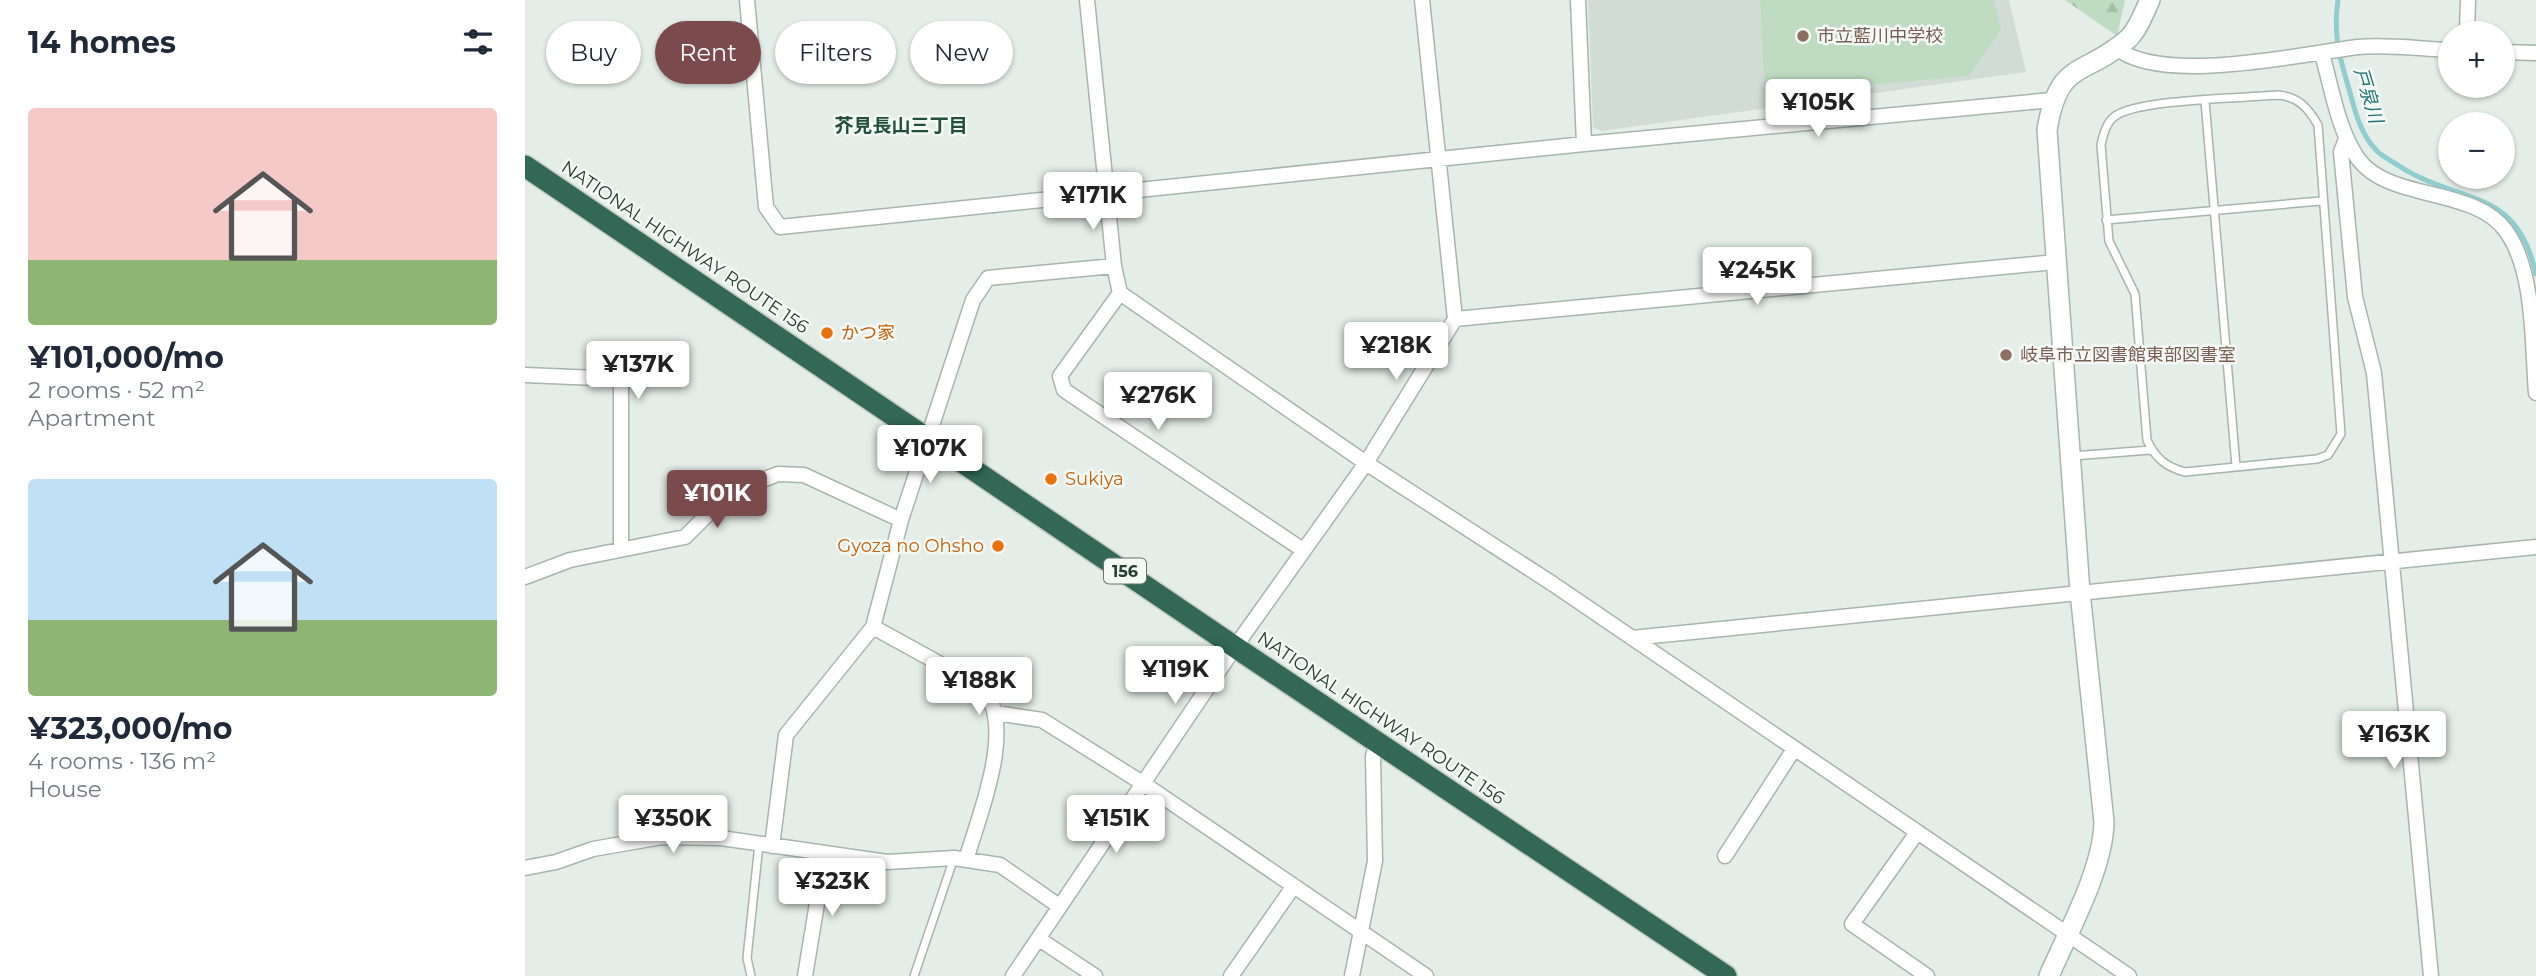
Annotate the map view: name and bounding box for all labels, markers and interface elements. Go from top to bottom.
chip: Buy [546,21,641,84]
chip: Rent [655,21,761,84]
chip: Filters [775,21,896,84]
chip: New [910,21,1013,84]
map controls [2438,21,2515,189]
button: + [2438,21,2515,98]
icon: filters [459,23,497,61]
text: 14 homes [28,24,176,61]
place label: 市立藍川中学校 [1817,25,1943,47]
marker: 市立藍川中学校 [1795,28,1811,44]
water label: 戸泉川 [2349,65,2388,128]
pin: ¥105K [1769,80,1867,139]
text: ¥105K [1782,88,1854,116]
button: − [2438,112,2515,189]
district label: 芥見長山三丁目 [834,114,968,137]
icon: home [200,153,326,279]
street label: NATIONAL HIGHWAY ROUTE 156 [557,156,813,338]
pin: ¥171K [1044,173,1142,232]
text: ¥171K [1059,181,1127,209]
pin: ¥245K [1708,247,1806,307]
text: ¥245K [1719,256,1795,284]
place label: かつ家 [841,322,895,344]
pin: ¥218K [1347,322,1445,382]
marker: かつ家 [819,325,835,341]
text: ¥218K [1360,331,1432,359]
text: ¥101,000/mo [28,339,224,376]
pin: ¥137K [589,342,687,401]
place label: 岐阜市立図書館東部図書室 [2020,344,2236,366]
marker: 岐阜市立図書館東部図書室 [1998,347,2014,363]
text: ¥137K [602,350,674,378]
pin: ¥276K [1109,372,1207,432]
text: 2 rooms · 52 m² [28,376,205,404]
text: ¥276K [1120,381,1196,409]
text: Apartment [28,404,156,432]
pin: ¥107K [881,426,979,485]
text: ¥107K [893,434,967,462]
place label: Sukiya [1065,468,1124,490]
pin: ¥101K [668,470,766,530]
marker: Sukiya [1043,471,1059,487]
text: ¥101K [683,479,751,507]
icon: home [200,524,326,650]
place label: Gyoza no Ohsho [837,535,984,557]
marker: Gyoza no Ohsho [990,538,1006,554]
road number: 156 [1104,558,1146,584]
street label: NATIONAL HIGHWAY ROUTE 156 [1253,627,1509,809]
pin: ¥119K [1126,646,1224,706]
text: ¥119K [1141,655,1209,683]
pin: ¥188K [930,658,1028,717]
text: ¥188K [942,666,1016,694]
text: ¥323,000/mo [28,710,233,747]
pin: ¥163K [2345,712,2443,771]
text: ¥163K [2358,720,2430,748]
text: 4 rooms · 136 m² [28,747,216,775]
text: House [28,775,102,803]
pin: ¥350K [624,796,722,855]
pin: ¥151K [1067,796,1165,855]
text: ¥350K [635,804,711,832]
text: ¥151K [1083,804,1149,832]
pin: ¥323K [783,858,881,918]
text: ¥323K [795,867,869,895]

